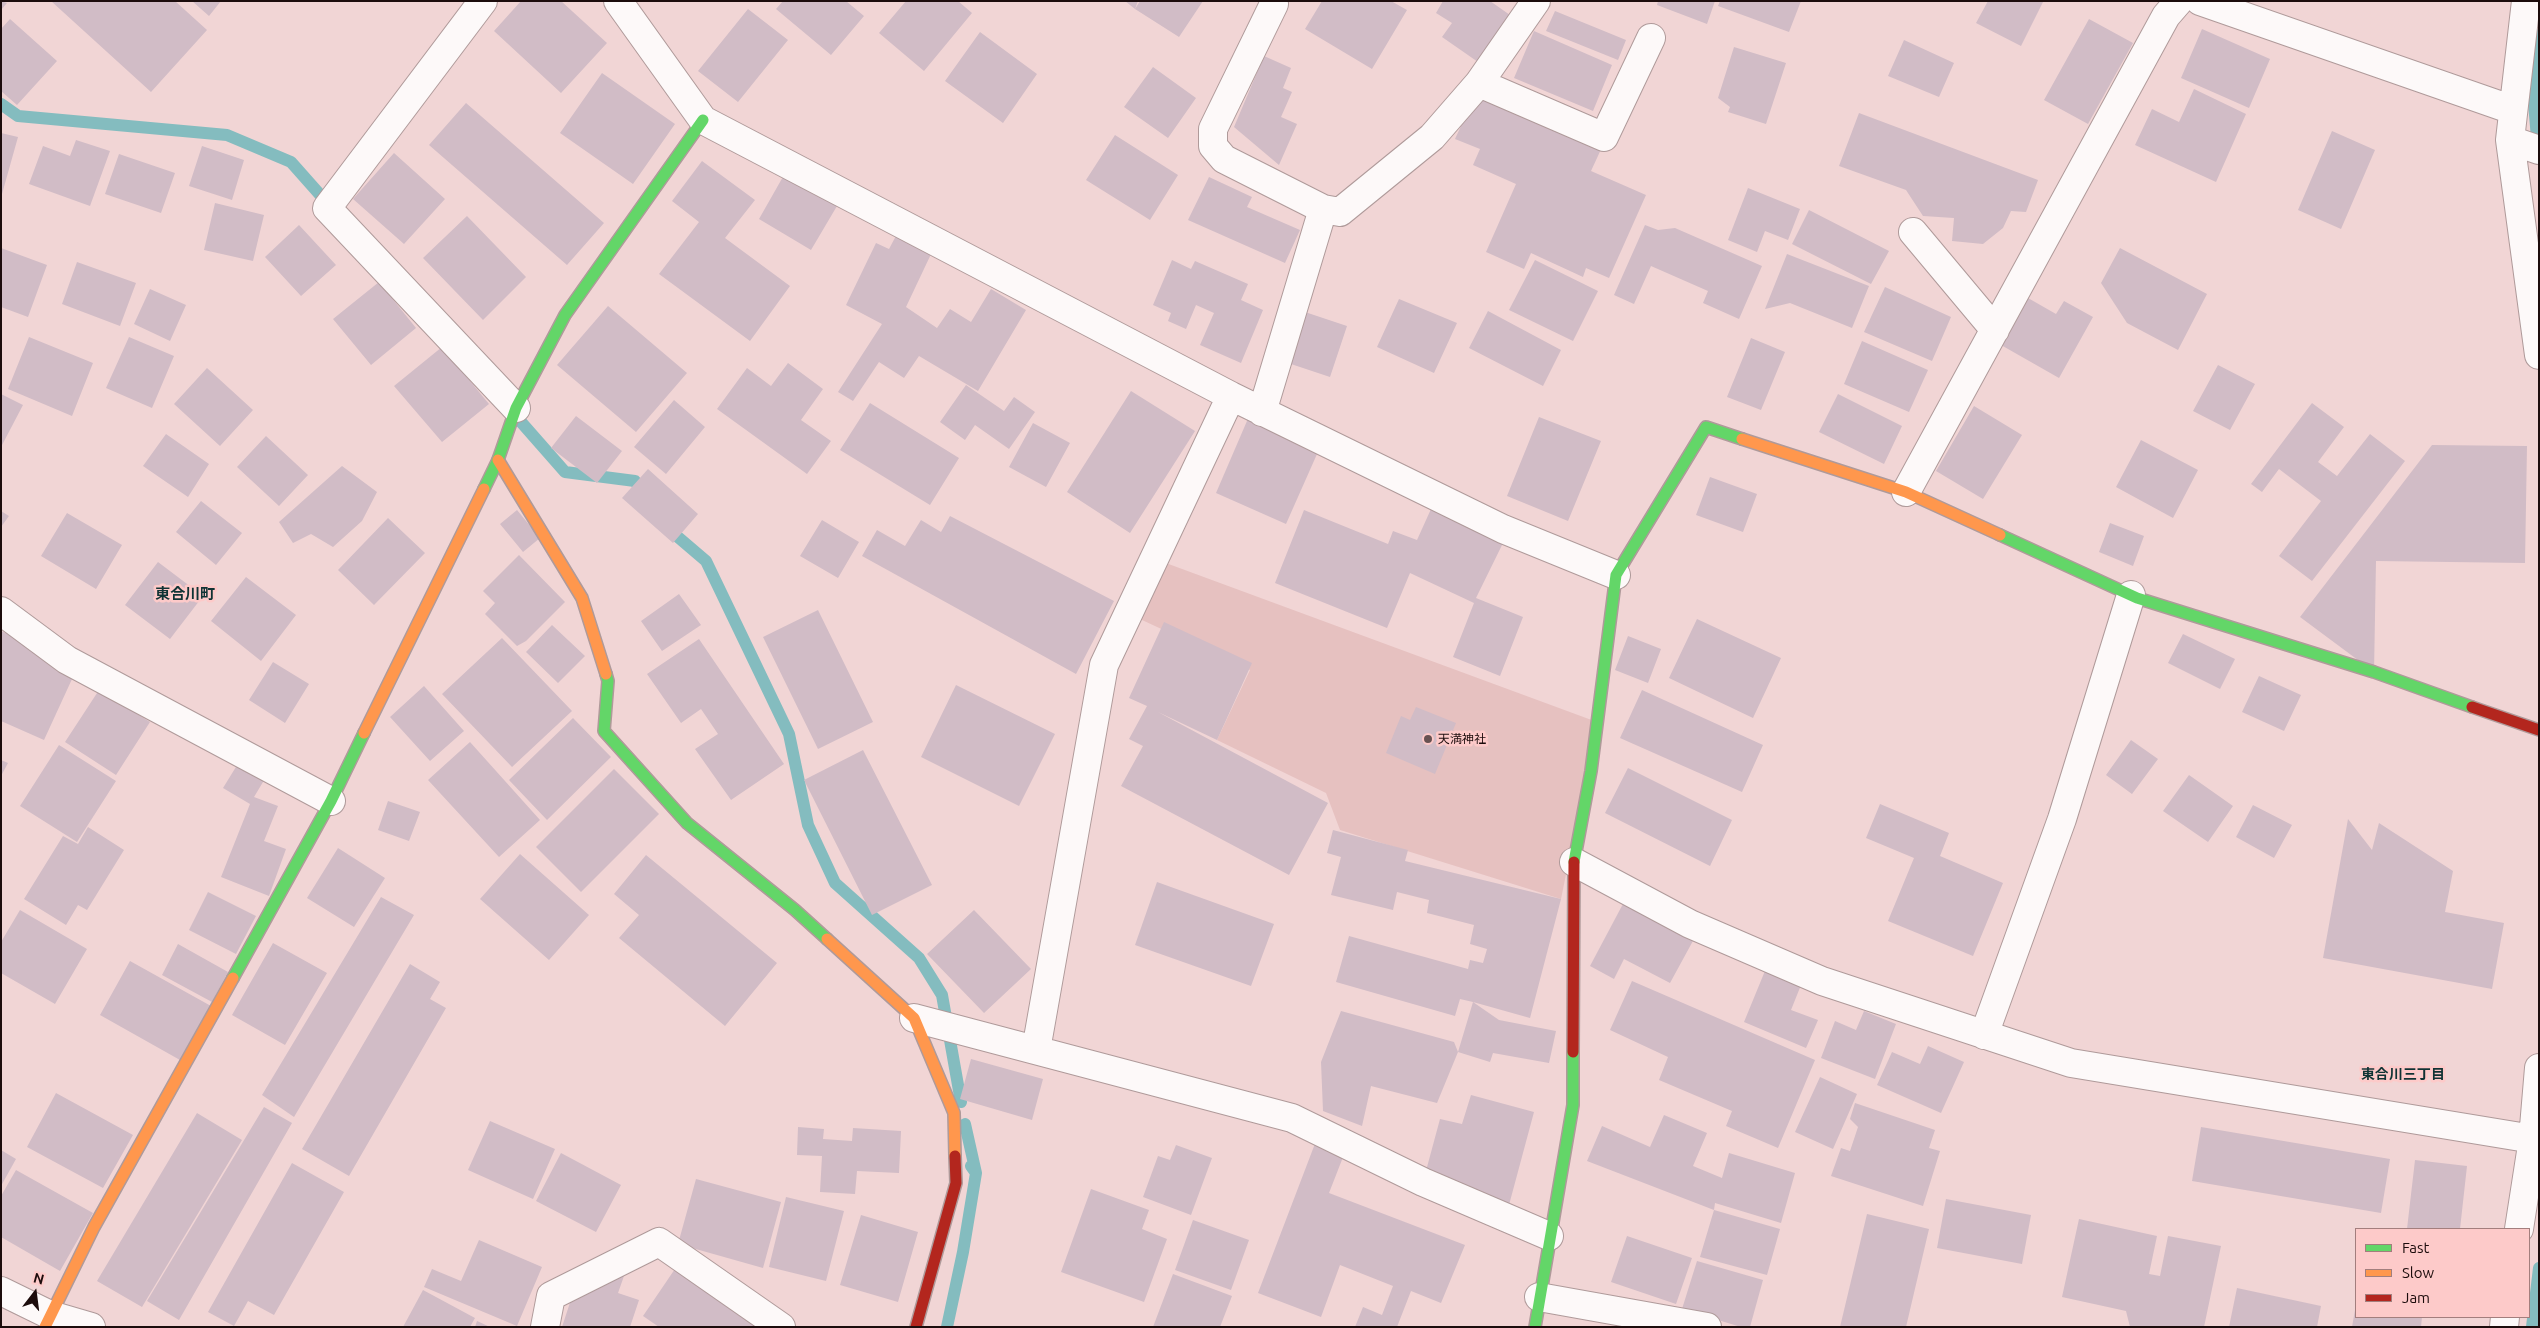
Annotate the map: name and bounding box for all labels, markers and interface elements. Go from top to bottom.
district label: 東合川町 [155,585,215,603]
place label: 天満神社 [1438,732,1486,746]
marker: 天満神社 [1422,733,1434,745]
district label: 東合川三丁目 [2361,1066,2445,1082]
legend [2355,1228,2530,1318]
text: Fast [2402,1239,2429,1256]
text: Slow [2402,1264,2434,1281]
north arrow [10,1268,60,1318]
text: N [32,1269,46,1288]
text: Jam [2402,1289,2430,1306]

